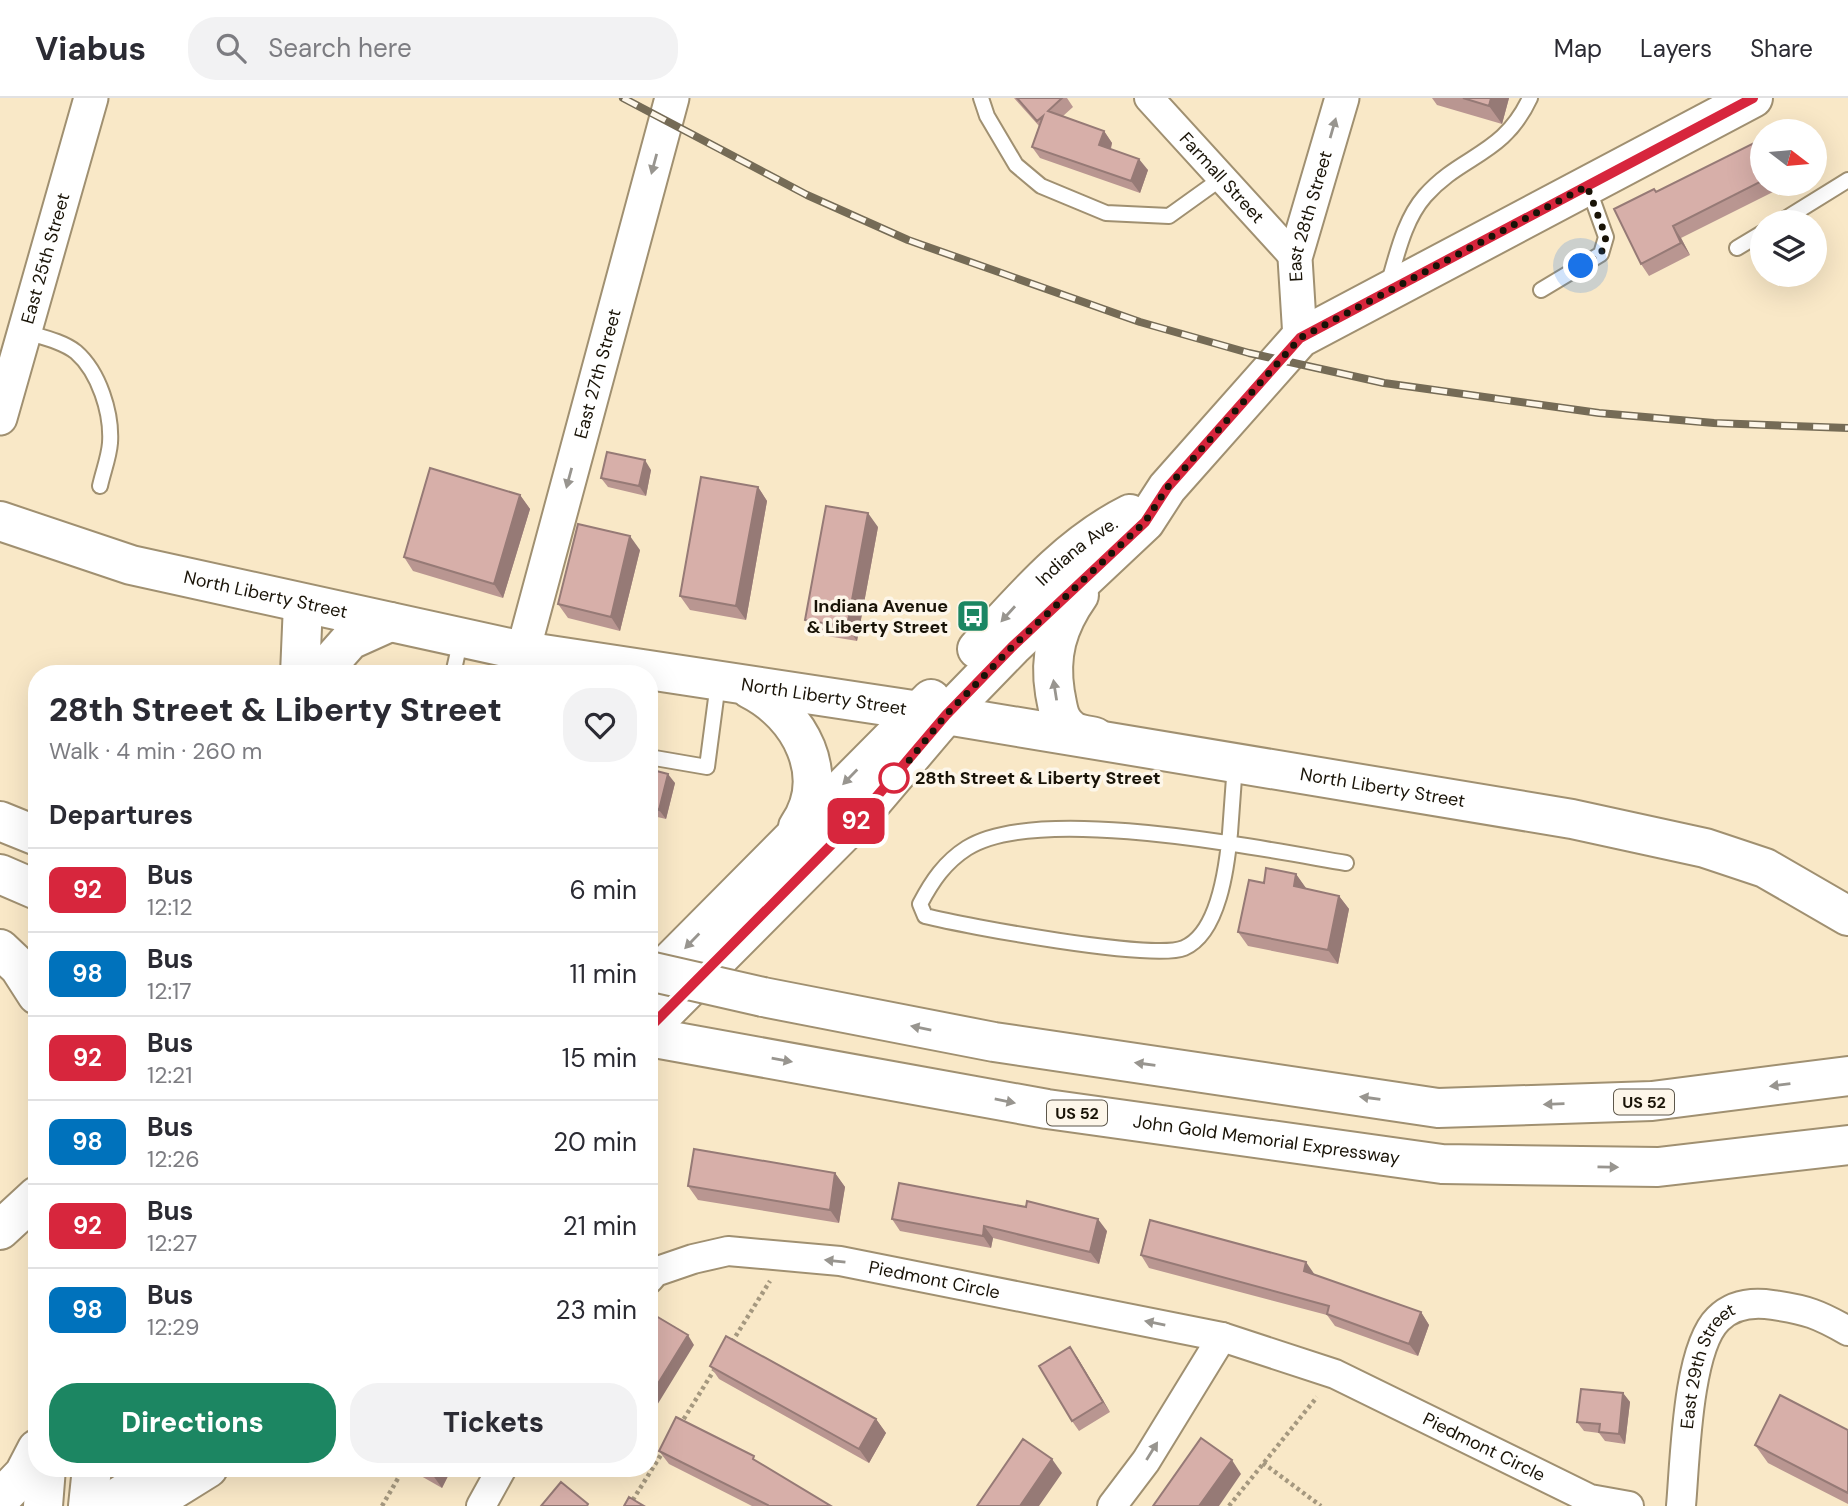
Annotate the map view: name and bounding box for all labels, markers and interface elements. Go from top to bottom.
search box [188,17,678,80]
text: Viabus [35,27,146,70]
icon: search [212,29,250,67]
text: Search here [268,31,412,65]
text: Map [1554,33,1602,64]
text: Layers [1640,33,1712,64]
text: Share [1750,33,1813,64]
one-way arrow [1329,118,1339,139]
north arrow [1750,119,1827,196]
map controls [1750,119,1827,287]
street label: Farmall Street [1174,127,1269,228]
street label: East 28th Street [1282,148,1338,282]
one-way arrow [648,154,658,175]
street label: East 25th Street [15,190,75,327]
button: layers [1750,210,1827,287]
your location [1563,248,1598,283]
street label: East 27th Street [569,306,627,441]
one-way arrow [563,467,574,489]
street label: Indiana Ave. [1030,511,1122,591]
street label: North Liberty Street [181,565,350,624]
place label: Indiana Avenue & Liberty Street [807,594,948,639]
bus stop icon: Indiana Avenue & Liberty Street [954,597,992,635]
one-way arrow [1000,605,1016,623]
street label: North Liberty Street [740,672,908,721]
one-way arrow [1049,679,1060,701]
text: 28th Street & Liberty Street [49,688,502,731]
button: heart [563,688,637,762]
text: Walk · 4 min · 260 m [49,736,262,766]
street label: North Liberty Street [1298,762,1467,813]
marker: 28th Street & Liberty Street [879,763,909,793]
place label: 28th Street & Liberty Street [915,766,1161,790]
one-way arrow [843,768,859,785]
text: Departures [49,798,193,832]
line badge: 92 [824,798,888,844]
text: 92 [842,805,870,836]
text: Bus [147,858,193,892]
text: 6 min [569,873,637,907]
text: 92 [73,874,102,905]
text: 12:12 [147,892,193,922]
one-way arrow [683,932,700,949]
text: Bus [147,942,193,976]
text: 11 min [570,957,637,991]
text: 98 [72,958,103,989]
text: 12:17 [147,976,192,1006]
one-way arrow [910,1022,932,1033]
text: Bus [147,1026,193,1060]
text: 15 min [562,1041,637,1075]
text: 92 [73,1042,102,1073]
one-way arrow [771,1055,793,1066]
one-way arrow [1134,1058,1156,1069]
text: 12:21 [147,1060,193,1090]
one-way arrow [1769,1080,1791,1091]
road number: US 52 [1614,1090,1674,1114]
one-way arrow [1359,1092,1381,1103]
one-way arrow [994,1096,1016,1107]
one-way arrow [1543,1099,1565,1110]
road number: US 52 [1047,1100,1107,1126]
street label: John Gold Memorial Expressway [1132,1109,1401,1170]
text: Bus [147,1110,193,1144]
text: 20 min [553,1125,637,1159]
text: 98 [72,1126,103,1157]
text: 12:26 [147,1144,200,1174]
one-way arrow [1597,1161,1619,1172]
text: Bus [147,1194,193,1228]
text: 21 min [563,1209,637,1243]
text: 92 [73,1210,102,1241]
text: 12:27 [147,1228,197,1258]
street label: Piedmont Circle [867,1255,1002,1305]
one-way arrow [824,1256,846,1267]
text: Bus [147,1278,193,1312]
text: 23 min [555,1293,637,1327]
text: 98 [72,1294,103,1325]
street label: East 29th Street [1675,1297,1739,1430]
text: 12:29 [147,1312,200,1342]
one-way arrow [1144,1318,1166,1329]
button: Directions [49,1383,336,1463]
button: Tickets [350,1383,637,1463]
street label: Piedmont Circle [1419,1407,1549,1487]
one-way arrow [1145,1441,1158,1460]

